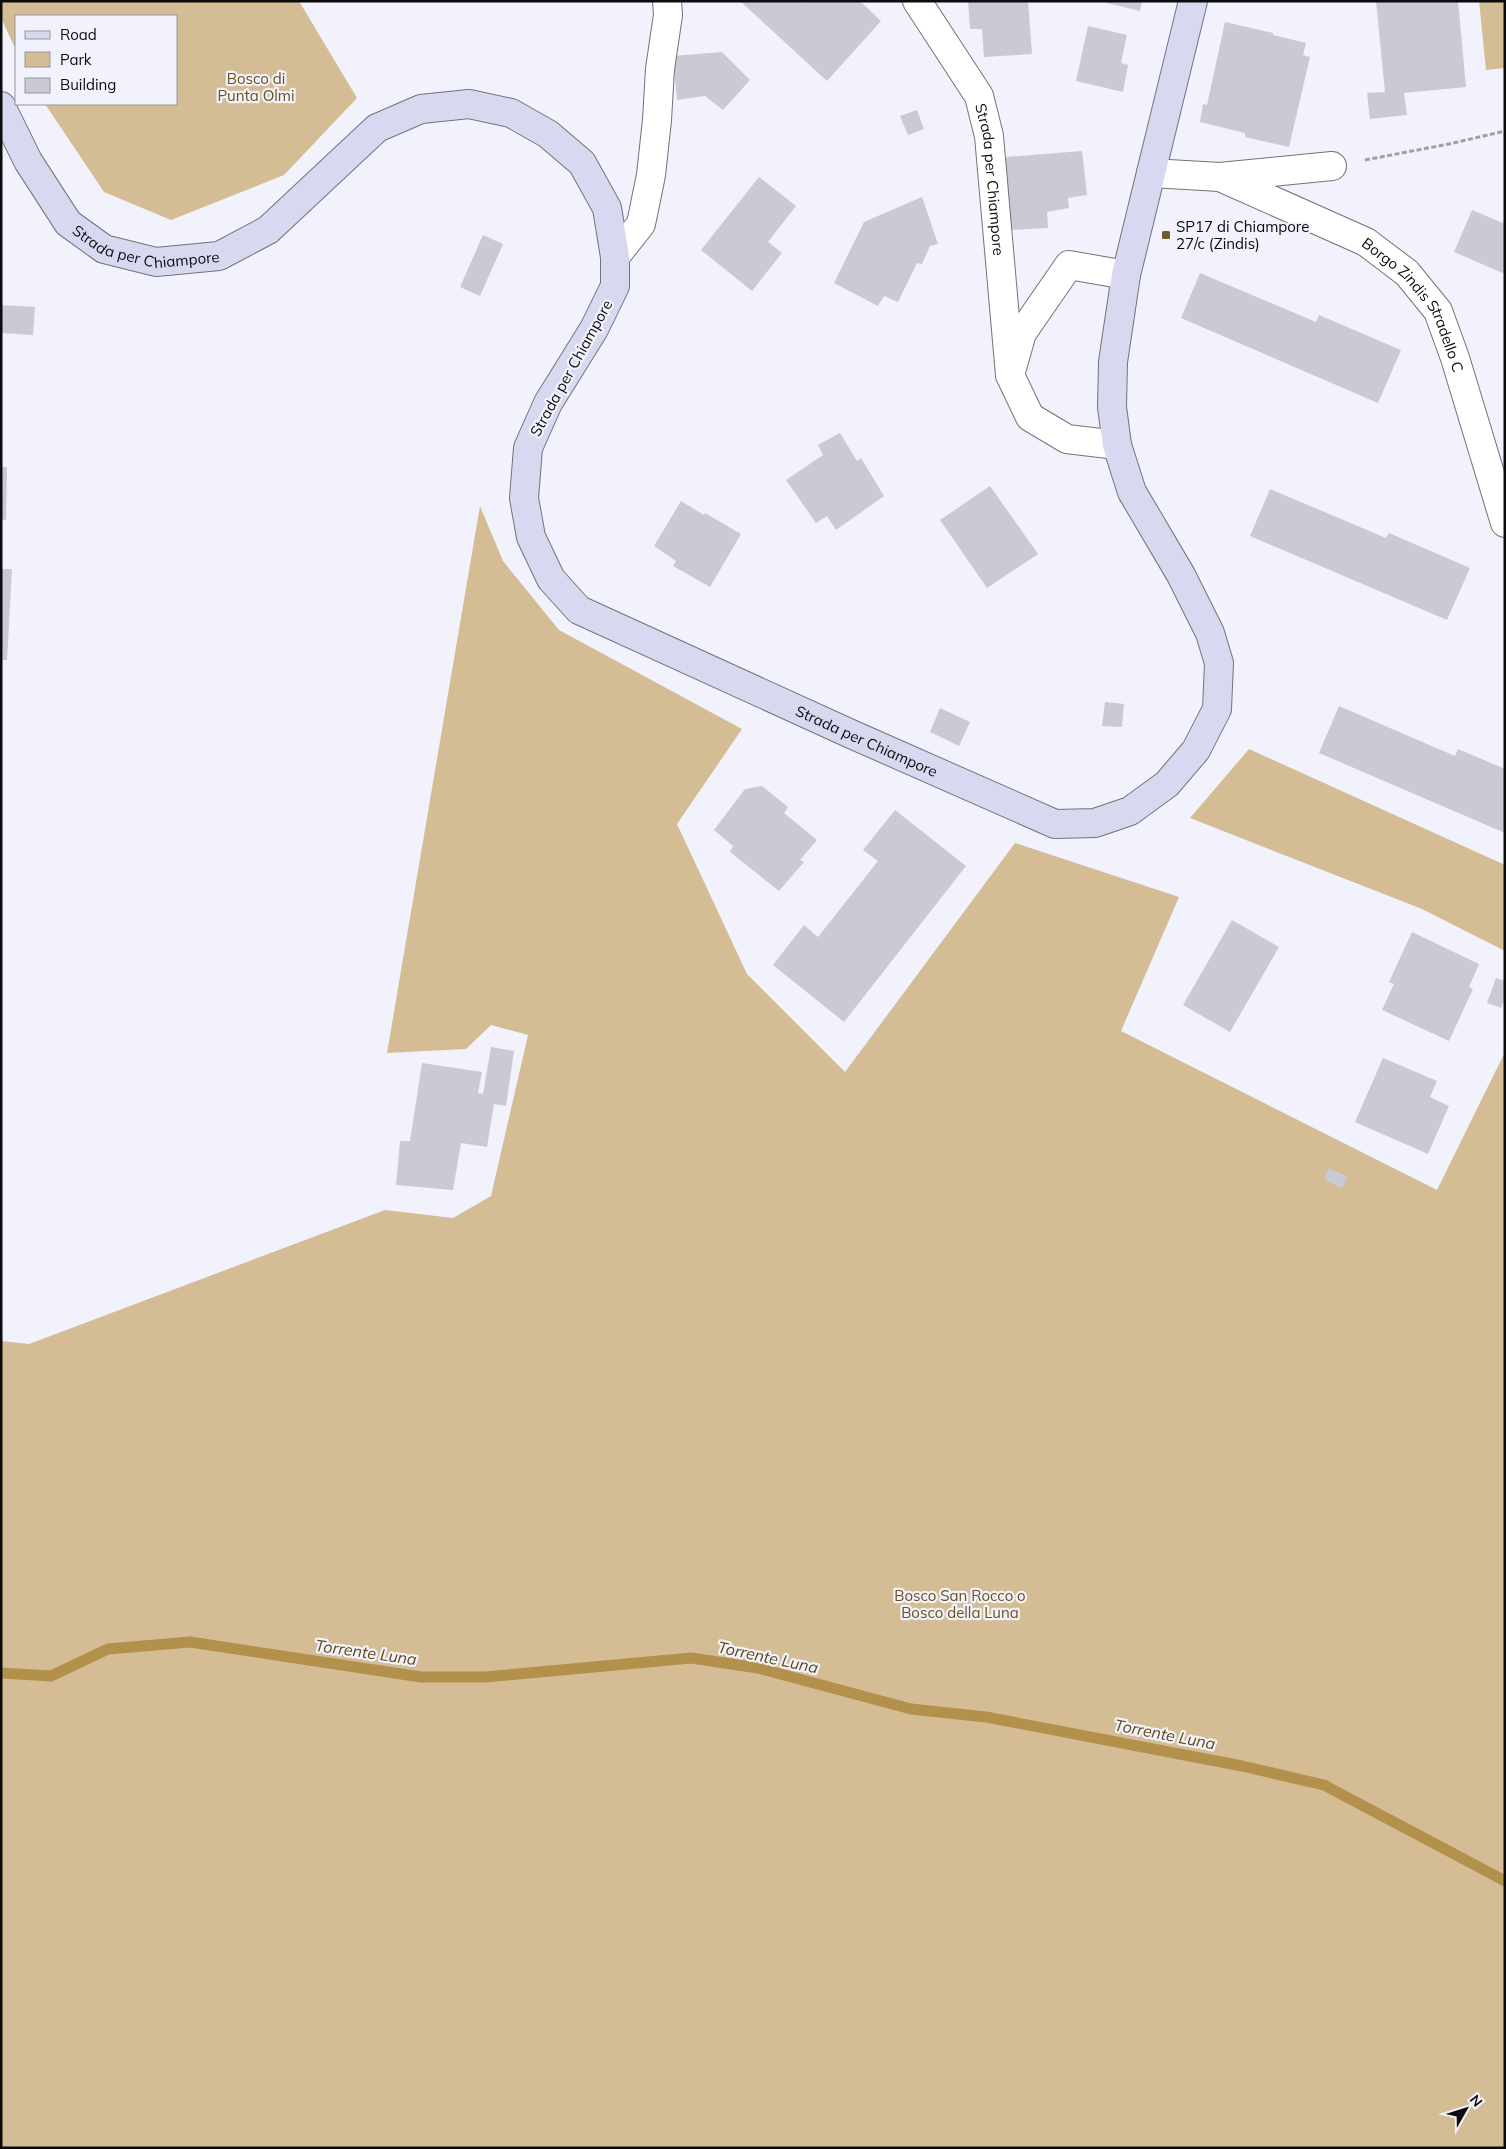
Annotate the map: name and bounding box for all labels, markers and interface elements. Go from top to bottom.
legend [15,15,178,105]
text: Road [60,25,97,44]
text: Park [60,50,92,69]
park label: Bosco di Punta Olmi [217,69,295,105]
text: Building [60,75,116,94]
street label: Strada per Chiampore [972,101,1009,256]
place label: SP17 di Chiampore 27/c (Zindis) [1176,217,1309,253]
street label: Strada per Chiampore [69,220,220,272]
marker: SP17 di Chiampore 27/c (Zindis) [1160,229,1172,241]
street label: Borgo Zindis Stradello C [1358,233,1468,374]
street label: Strada per Chiampore [526,296,616,440]
street label: Strada per Chiampore [793,701,941,781]
park label: Bosco San Rocco o Bosco della Luna [894,1586,1026,1622]
water label: Torrente Luna [314,1635,418,1669]
water label: Torrente Luna [716,1637,821,1678]
water label: Torrente Luna [1113,1714,1218,1754]
north arrow [1441,2084,1491,2134]
text: N [1466,2091,1486,2111]

